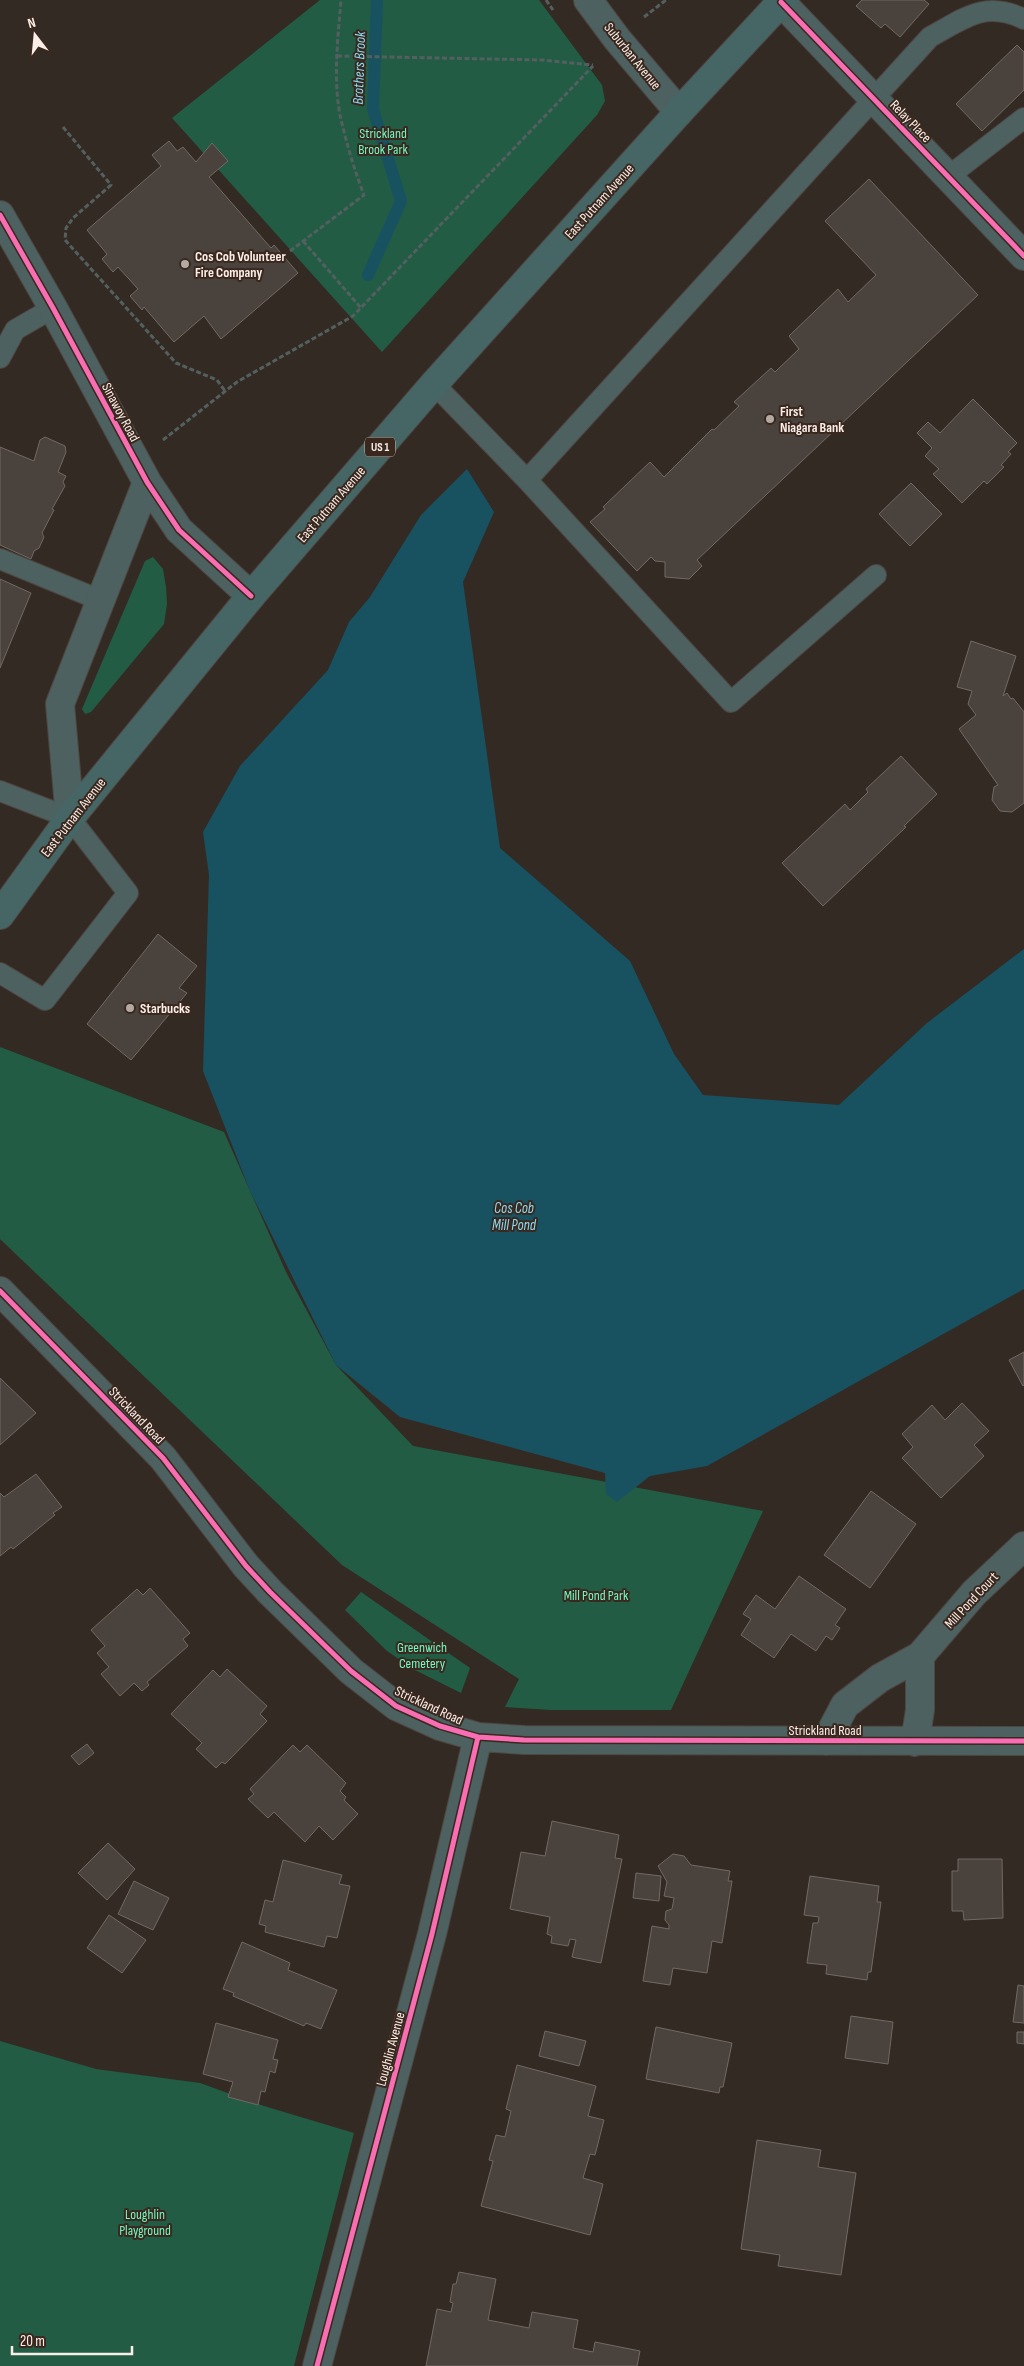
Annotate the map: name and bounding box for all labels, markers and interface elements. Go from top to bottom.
north arrow [10,10,60,60]
text: N [26,14,37,32]
street label: Suburban Avenue [600,19,665,93]
water label: Brothers Brook [349,31,370,105]
street label: Relay Place [886,97,935,146]
park label: Strickland Brook Park [358,125,409,158]
street label: East Putnam Avenue [561,160,638,242]
place label: Cos Cob Volunteer Fire Company [195,248,286,281]
marker: Cos Cob Volunteer Fire Company [179,258,191,270]
street label: Sinawoy Road [98,380,143,445]
place label: First Niagara Bank [780,403,844,436]
marker: First Niagara Bank [764,413,776,425]
road number: US 1 [365,438,395,457]
street label: East Putnam Avenue [294,463,369,546]
street label: East Putnam Avenue [37,775,109,860]
place label: Starbucks [140,1000,190,1017]
marker: Starbucks [124,1002,136,1014]
water label: Cos Cob Mill Pond [492,1199,537,1235]
street label: Strickland Road [105,1383,168,1448]
street label: Mill Pond Court [941,1569,1002,1632]
park label: Mill Pond Park [564,1587,629,1604]
park label: Greenwich Cemetery [397,1639,447,1672]
street label: Strickland Road [392,1682,466,1729]
street label: Strickland Road [788,1722,862,1739]
street label: Loughlin Avenue [372,2010,409,2088]
park label: Loughlin Playground [119,2206,171,2239]
scale bar [12,2324,132,2356]
text: 20 m [20,2332,45,2351]

